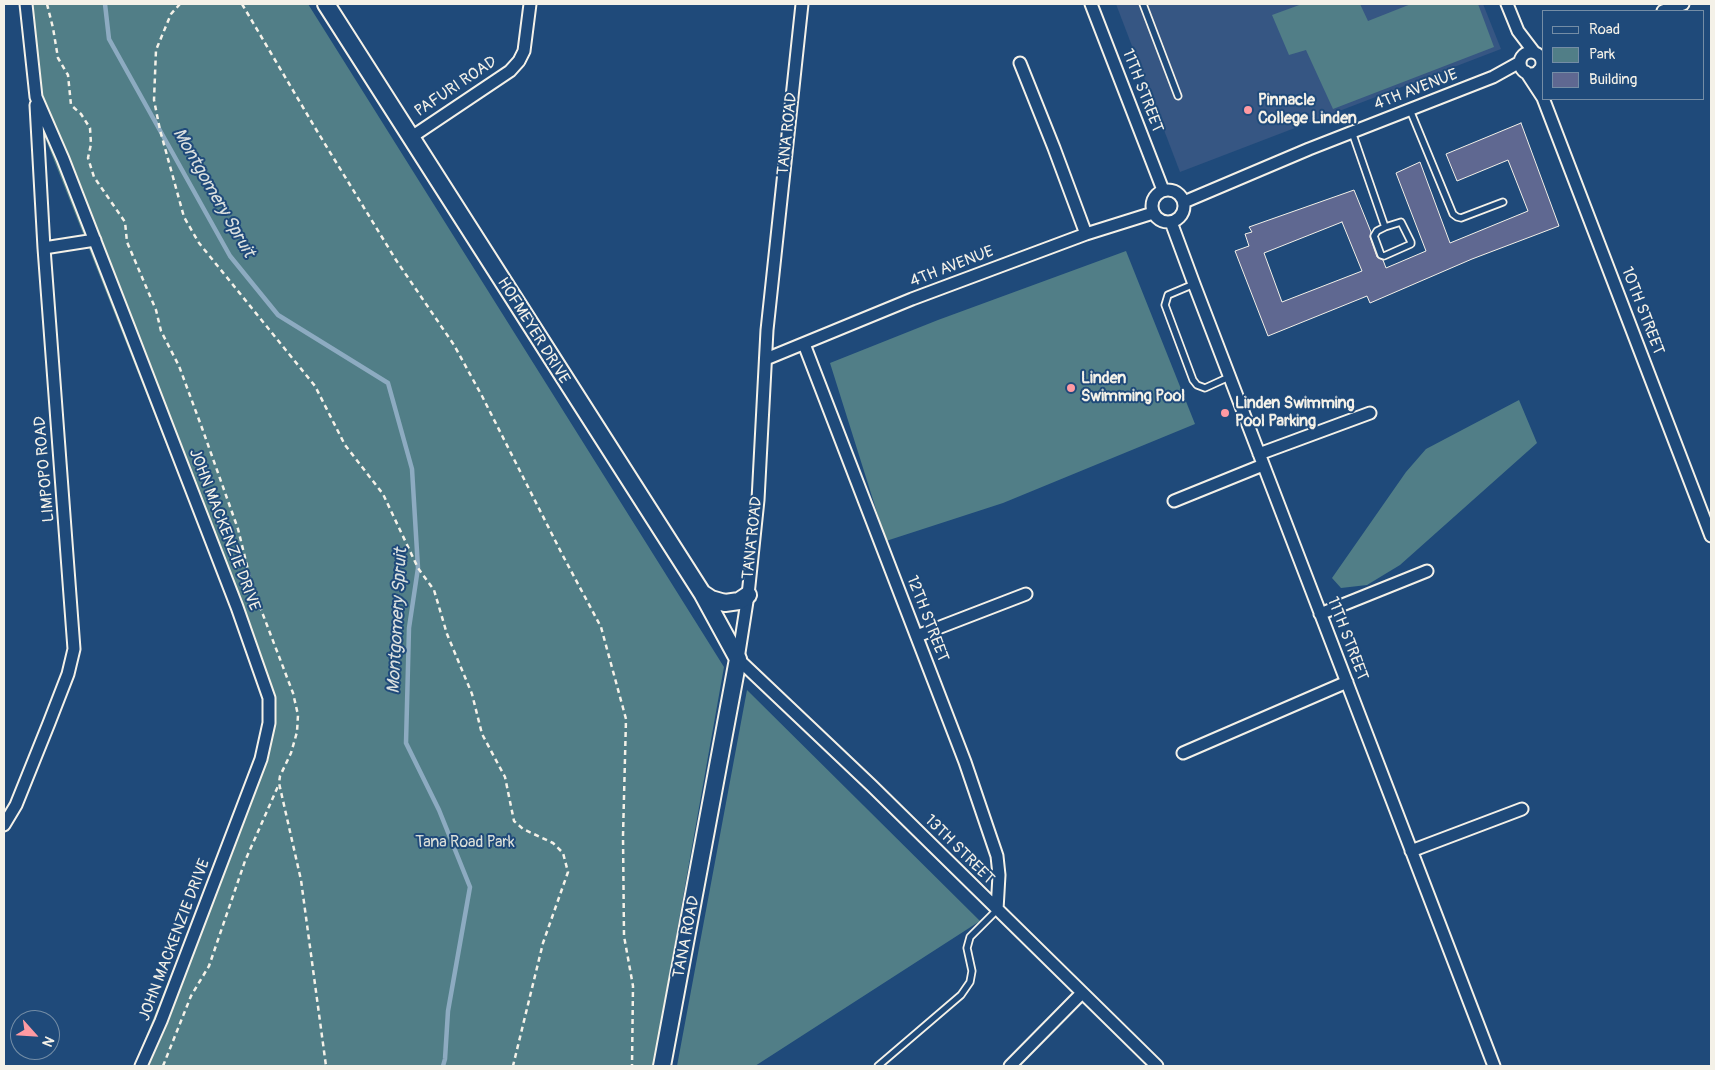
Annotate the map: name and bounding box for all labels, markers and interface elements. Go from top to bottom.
legend [1542,10,1705,100]
text: Road [1589,20,1620,39]
text: Park [1589,45,1615,64]
street label: 11TH STREET [1117,46,1167,136]
street label: PAFURI ROAD [411,53,501,121]
street label: 4TH AVENUE [1371,65,1461,115]
text: Building [1589,70,1637,89]
place label: Pinnacle College Linden [1258,91,1357,129]
street label: TANA ROAD [774,92,802,176]
marker: Pinnacle College Linden [1242,104,1254,116]
water label: Montgomery Spruit [167,125,259,261]
street label: 4TH AVENUE [907,242,997,292]
street label: 10TH STREET [1616,264,1668,358]
street label: HOFMEYER DRIVE [493,274,573,388]
place label: Linden Swimming Pool [1081,369,1185,407]
marker: Linden Swimming Pool [1065,382,1077,394]
place label: Linden Swimming Pool Parking [1235,394,1355,432]
marker: Linden Swimming Pool Parking [1219,407,1231,419]
street label: LIMPOPO ROAD [31,415,59,523]
street label: JOHN MACKENZIE DRIVE [184,446,264,614]
street label: TANA ROAD [739,496,767,580]
water label: Montgomery Spruit [383,548,413,694]
street label: 12TH STREET [902,573,952,665]
street label: 11TH STREET [1322,594,1372,684]
street label: 13TH STREET [920,811,998,889]
park label: Tana Road Park [415,833,515,853]
street label: JOHN MACKENZIE DRIVE [135,856,215,1024]
street label: TANA ROAD [670,894,704,980]
north arrow [10,1010,60,1060]
text: N [38,1033,58,1049]

